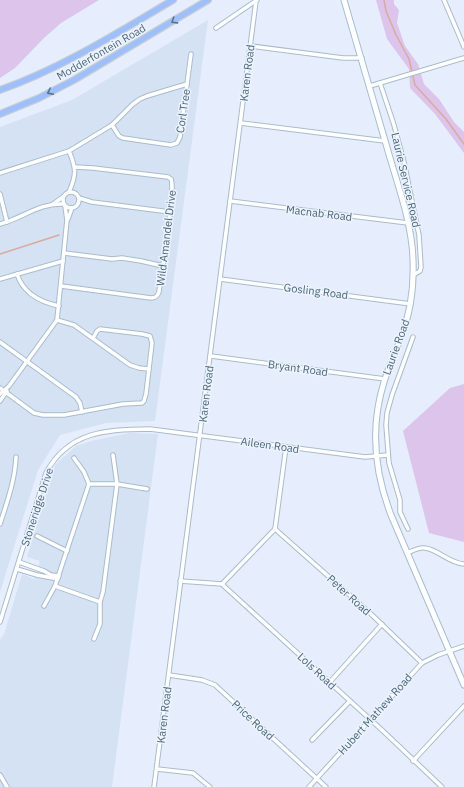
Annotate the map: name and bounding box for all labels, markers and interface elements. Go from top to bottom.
one-way arrow [172,16,179,23]
street label: Modderfontein Road [54,21,148,83]
street label: Karen Road [237,44,257,102]
one-way arrow [46,88,54,95]
street label: Corl Tree [173,88,193,134]
street label: Laurie Service Road [388,131,424,229]
street label: Wild Amandel Drive [153,189,179,287]
street label: Macnab Road [285,202,353,224]
street label: Gosling Road [283,280,349,302]
street label: Laurie Road [379,317,413,377]
street label: Bryant Road [267,357,329,379]
street label: Karen Road [196,365,216,423]
street label: Aileen Road [240,434,300,456]
street label: Stoneridge Drive [18,466,56,548]
street label: Peter Road [324,572,374,618]
street label: Lols Road [295,650,339,692]
street label: Hubert Mathew Road [335,671,415,757]
street label: Karen Road [154,686,174,744]
street label: Price Road [229,697,277,743]

